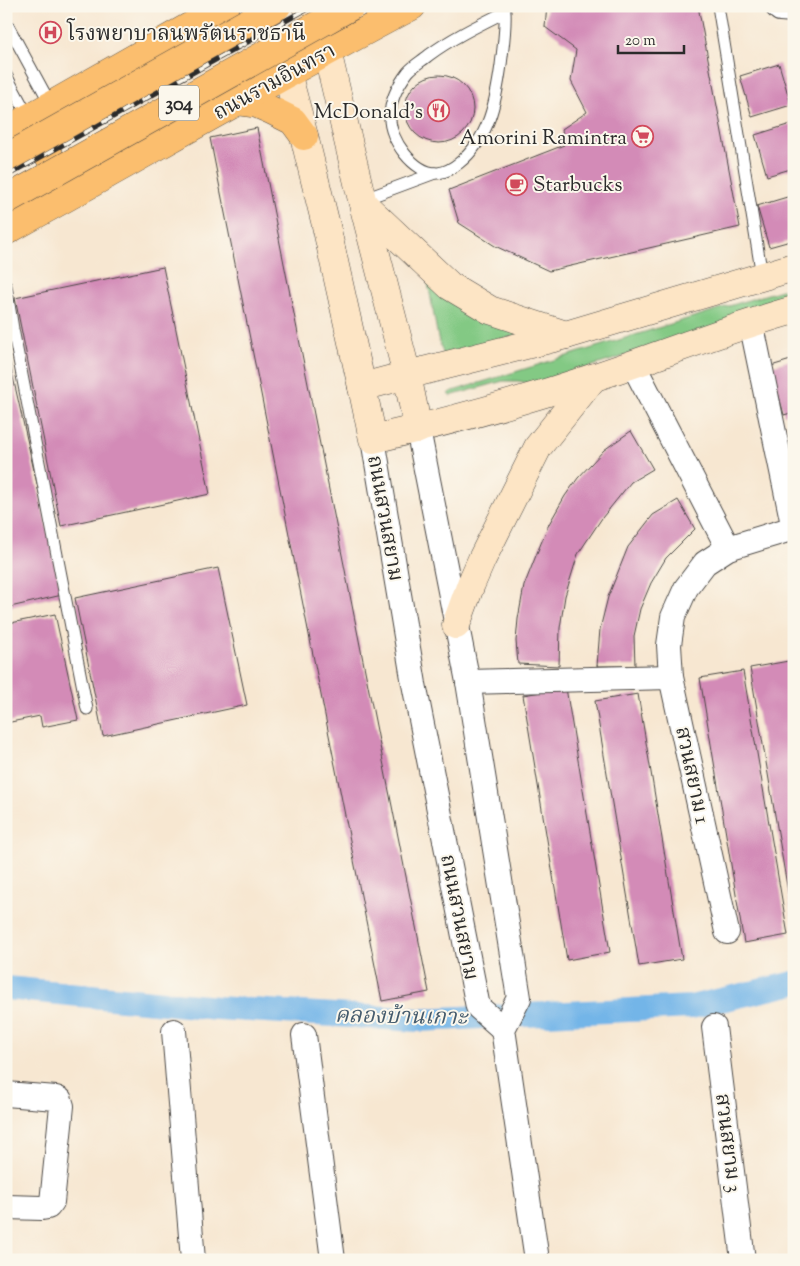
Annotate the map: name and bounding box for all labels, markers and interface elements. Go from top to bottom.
place label: โรงพยาบาลนพรัตนราชธานี [66,18,306,50]
hospital icon: โรงพยาบาลนพรัตนราชธานี [39,21,63,45]
scale bar [618,22,684,54]
text: 20 m [625,31,656,52]
street label: ถนนรามอินทรา [208,37,342,129]
road number: 304 [159,86,199,120]
place label: McDonald's [314,98,423,128]
restaurant icon: McDonald's [427,99,451,123]
place label: Amorini Ramintra [460,124,627,154]
supermarket icon: Amorini Ramintra [631,125,655,149]
place label: Starbucks [533,171,622,201]
cafe icon: Starbucks [505,172,529,196]
street label: ถนนสวนสยาม [358,453,410,584]
street label: สวนสยาม 1 [666,724,716,827]
street label: ถนนสวนสยาม [431,852,485,983]
water label: คลองบ้านเกาะ [335,1001,470,1035]
street label: สวนสยาม 3 [706,1092,748,1195]

